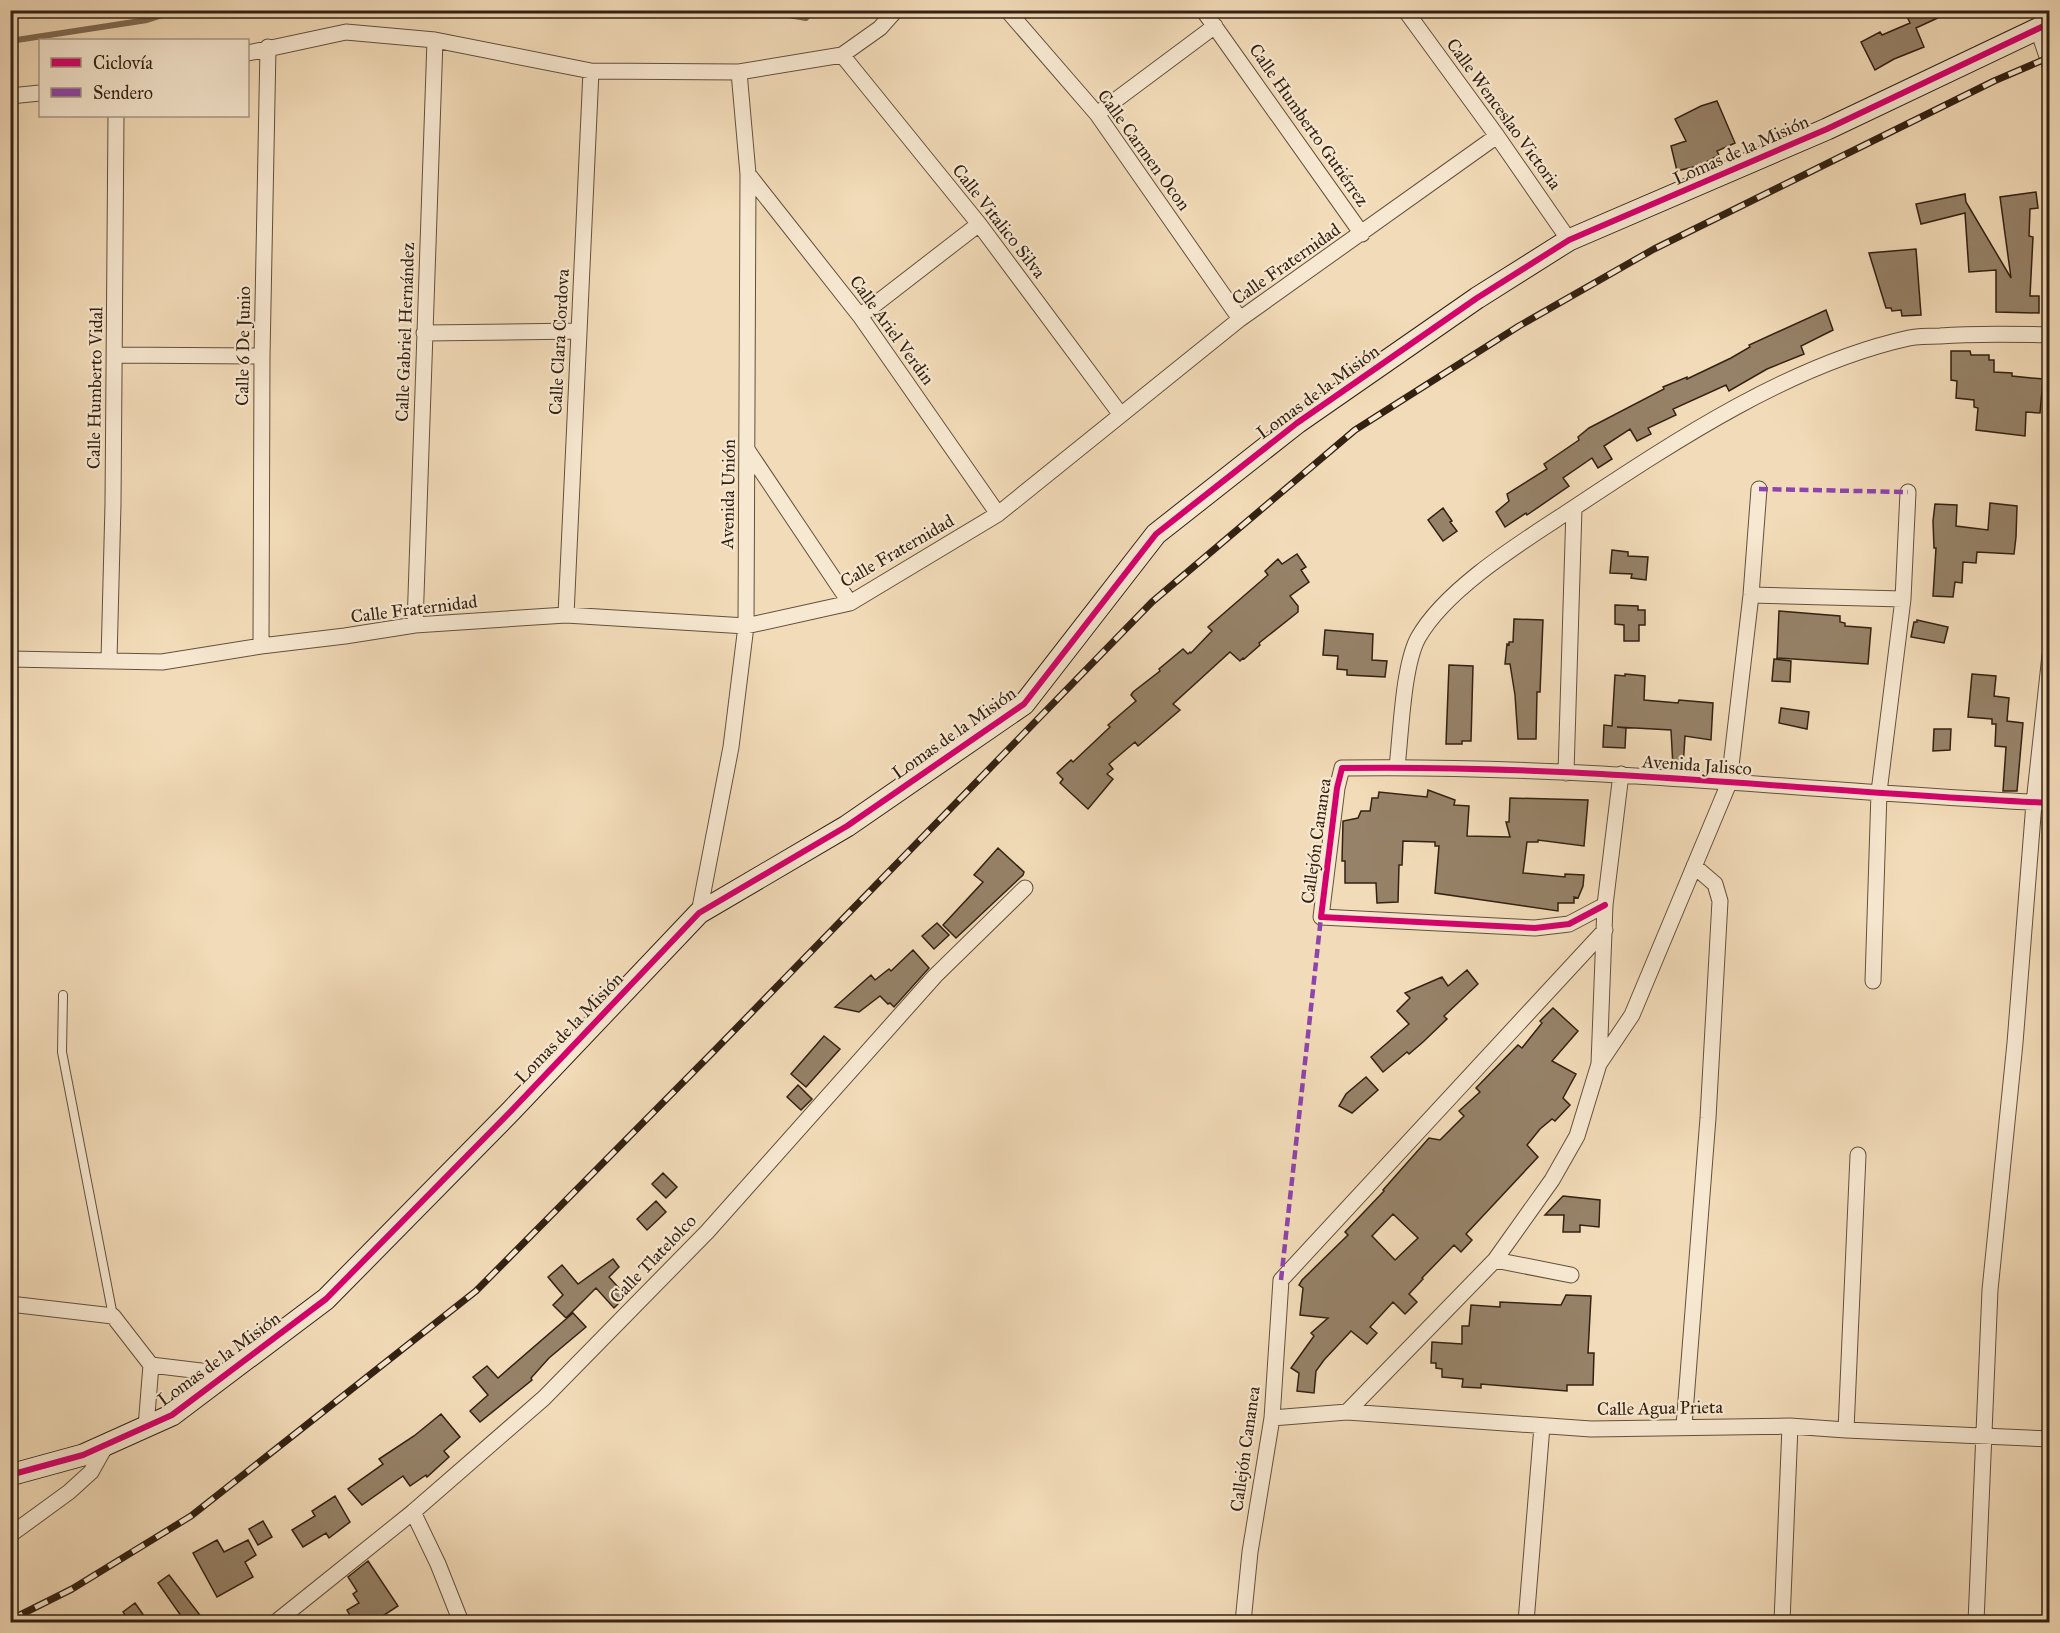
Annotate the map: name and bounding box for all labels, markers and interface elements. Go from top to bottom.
street label: Calle Wenceslao Victoria [1442,34,1566,194]
legend [39,39,249,117]
street label: Calle Humberto Gutiérrez [1244,39,1374,211]
text: Ciclovía [93,52,153,74]
text: Sendero [93,82,153,104]
street label: Calle Carmen Ocon [1093,85,1195,215]
street label: Lomas de la Misión [1670,110,1813,190]
street label: Calle Vitalico Silva [948,160,1051,283]
street label: Calle Fraternidad [1227,218,1345,310]
street label: Calle Gabriel Hernández [391,242,419,422]
street label: Calle Clara Cordova [544,268,574,416]
street label: Calle Ariel Verdin [845,271,939,389]
street label: Calle 6 De Junio [231,286,256,406]
street label: Calle Humberto Vidal [83,307,107,469]
street label: Lomas de la Misión [1252,340,1384,444]
street label: Avenida Unión [716,439,740,550]
street label: Calle Fraternidad [836,510,958,592]
street label: Calle Fraternidad [349,590,479,628]
street label: Lomas de la Misión [888,682,1020,784]
street label: Avenida Jalisco [1640,750,1753,781]
street label: Callejón Cananea [1296,777,1336,905]
street label: Lomas de la Misión [510,968,628,1088]
street label: Calle Tlatelolco [605,1210,701,1308]
street label: Lomas de la Misión [153,1307,285,1411]
street label: Callejón Cananea [1225,1385,1265,1513]
street label: Calle Agua Prieta [1597,1396,1724,1421]

